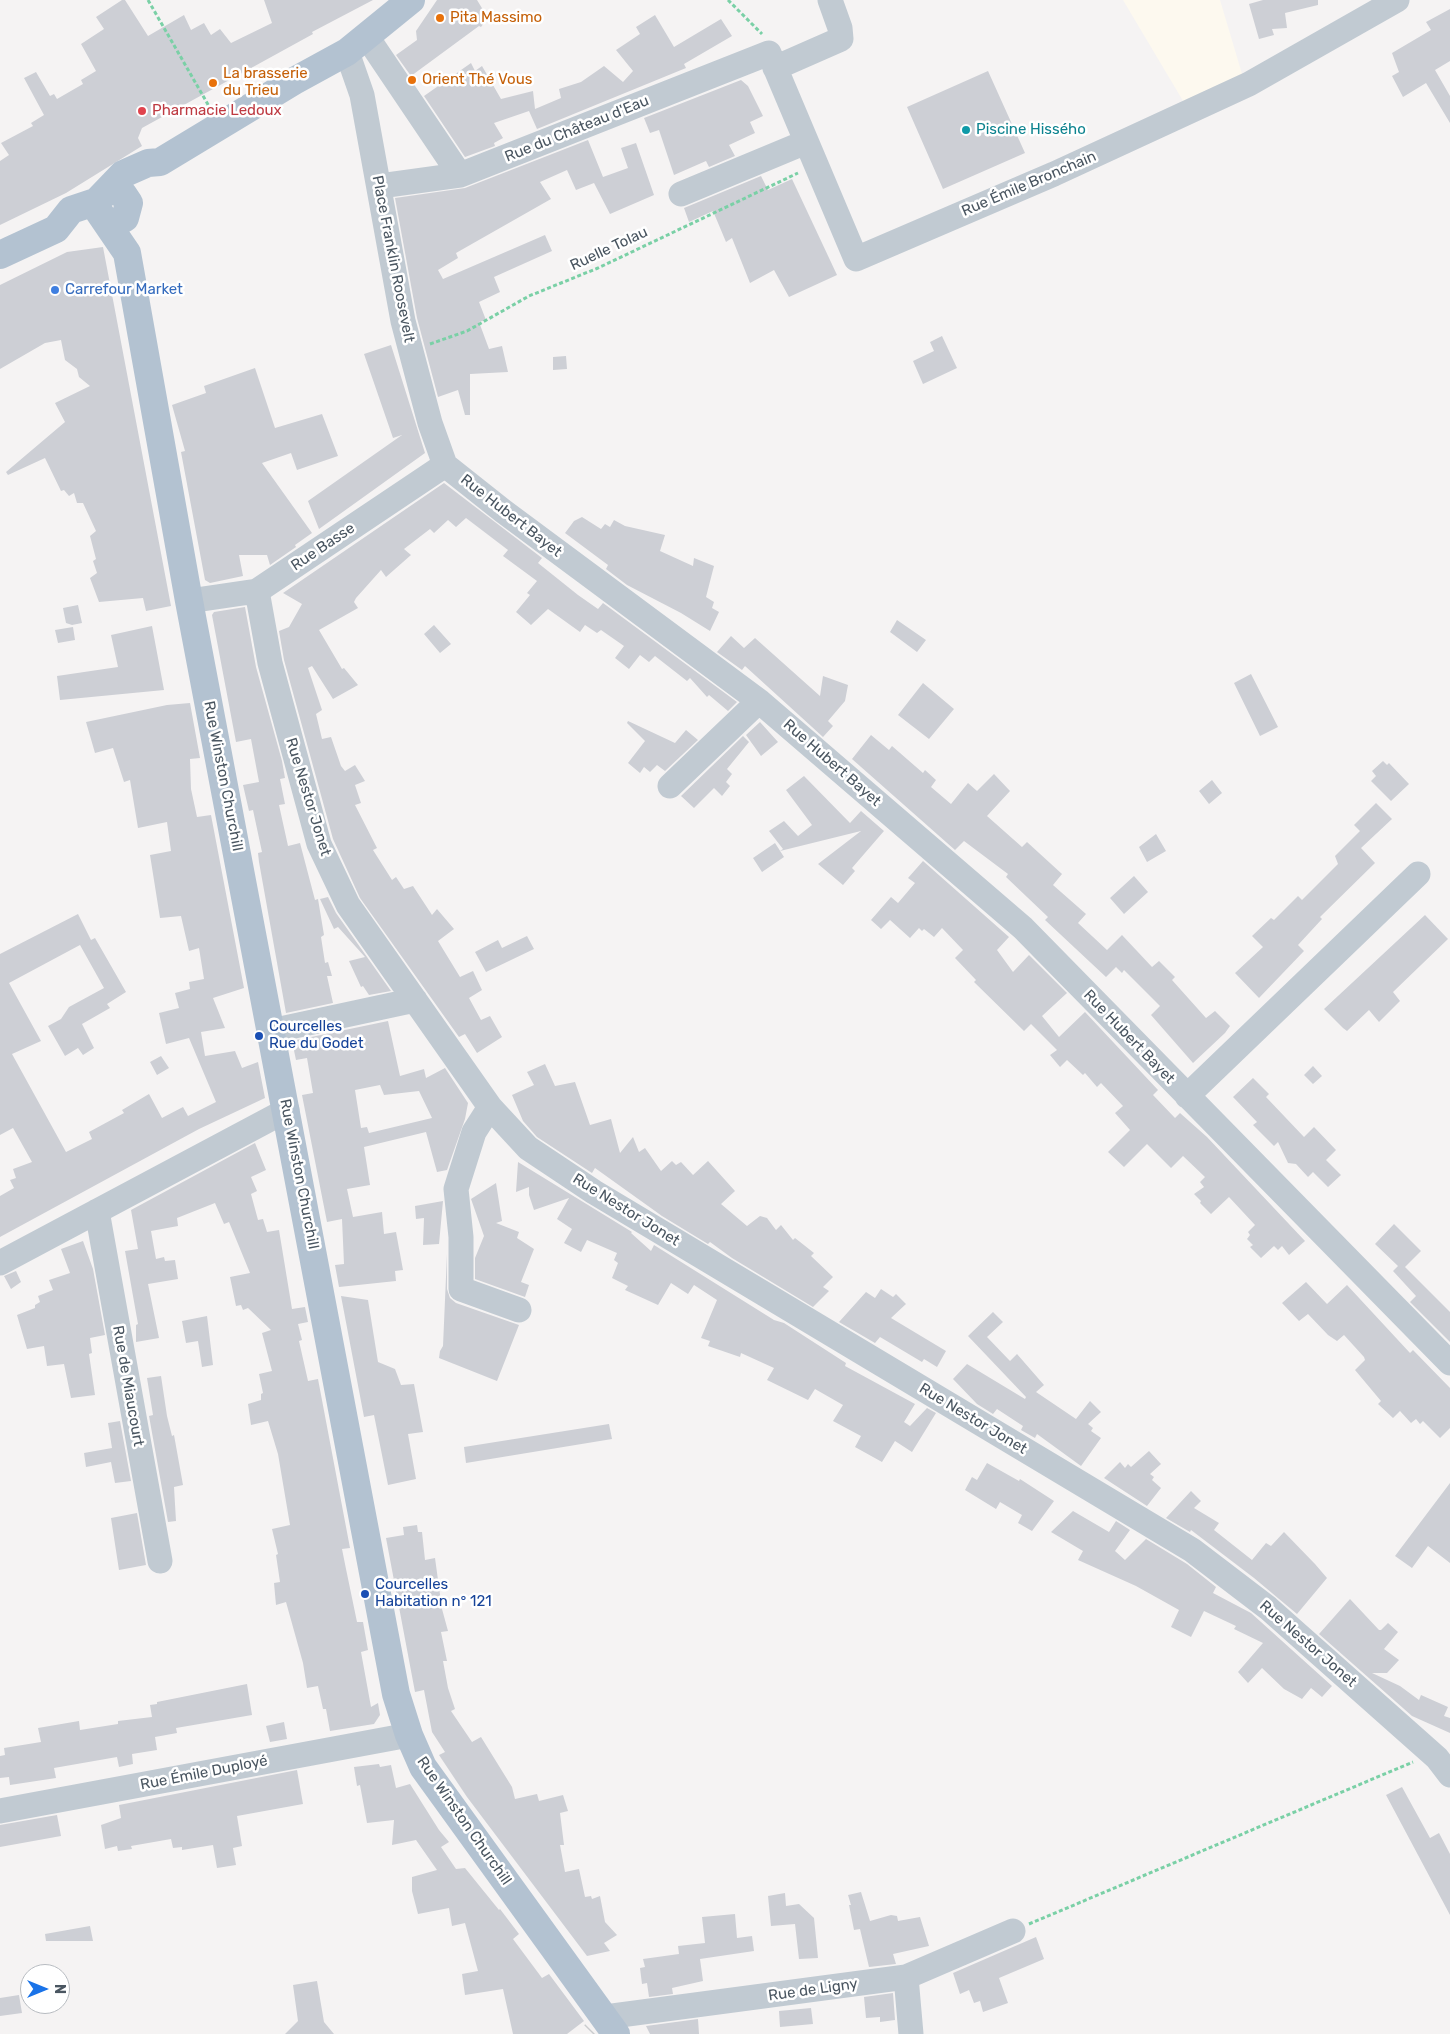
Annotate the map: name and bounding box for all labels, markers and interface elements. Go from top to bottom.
place label: Pita Massimo [450,9,542,27]
marker: Pita Massimo [434,12,446,24]
place label: La brasserie du Trieu [223,65,308,100]
place label: Orient Thé Vous [422,71,532,89]
marker: Orient Thé Vous [406,74,418,86]
marker: La brasserie du Trieu [207,77,219,89]
street label: Rue du Château d'Eau [502,92,652,166]
place label: Pharmacie Ledoux [152,102,282,120]
marker: Pharmacie Ledoux [136,105,148,117]
place label: Piscine Hissého [976,121,1086,139]
marker: Piscine Hissého [960,124,972,136]
street label: Rue Émile Bronchain [959,148,1099,220]
street label: Place Franklin Roosevelt [368,174,418,344]
street label: Ruelle Tolau [567,223,651,275]
place label: Carrefour Market [65,281,183,299]
marker: Carrefour Market [49,284,61,296]
street label: Rue Hubert Bayet [457,471,565,561]
street label: Rue Basse [288,519,358,575]
street label: Rue Winston Churchill [200,699,246,853]
street label: Rue Hubert Bayet [779,716,885,810]
street label: Rue Nestor Jonet [281,736,335,858]
street label: Rue Hubert Bayet [1080,986,1178,1088]
place label: Courcelles Rue du Godet [269,1018,364,1053]
marker: Courcelles Rue du Godet [253,1030,265,1042]
street label: Rue Winston Churchill [276,1097,322,1251]
street label: Rue Nestor Jonet [569,1170,683,1250]
street label: Rue de Miaucourt [109,1324,147,1448]
street label: Rue Nestor Jonet [916,1380,1030,1458]
place label: Courcelles Habitation n° 121 [375,1576,492,1611]
marker: Courcelles Habitation n° 121 [359,1588,371,1600]
street label: Rue Nestor Jonet [1256,1597,1360,1691]
street label: Rue Émile Duployé [139,1752,269,1794]
street label: Rue Winston Churchill [413,1753,515,1889]
north arrow [20,1964,70,2014]
street label: Rue de Ligny [767,1975,859,2005]
text: N [51,1984,68,1994]

